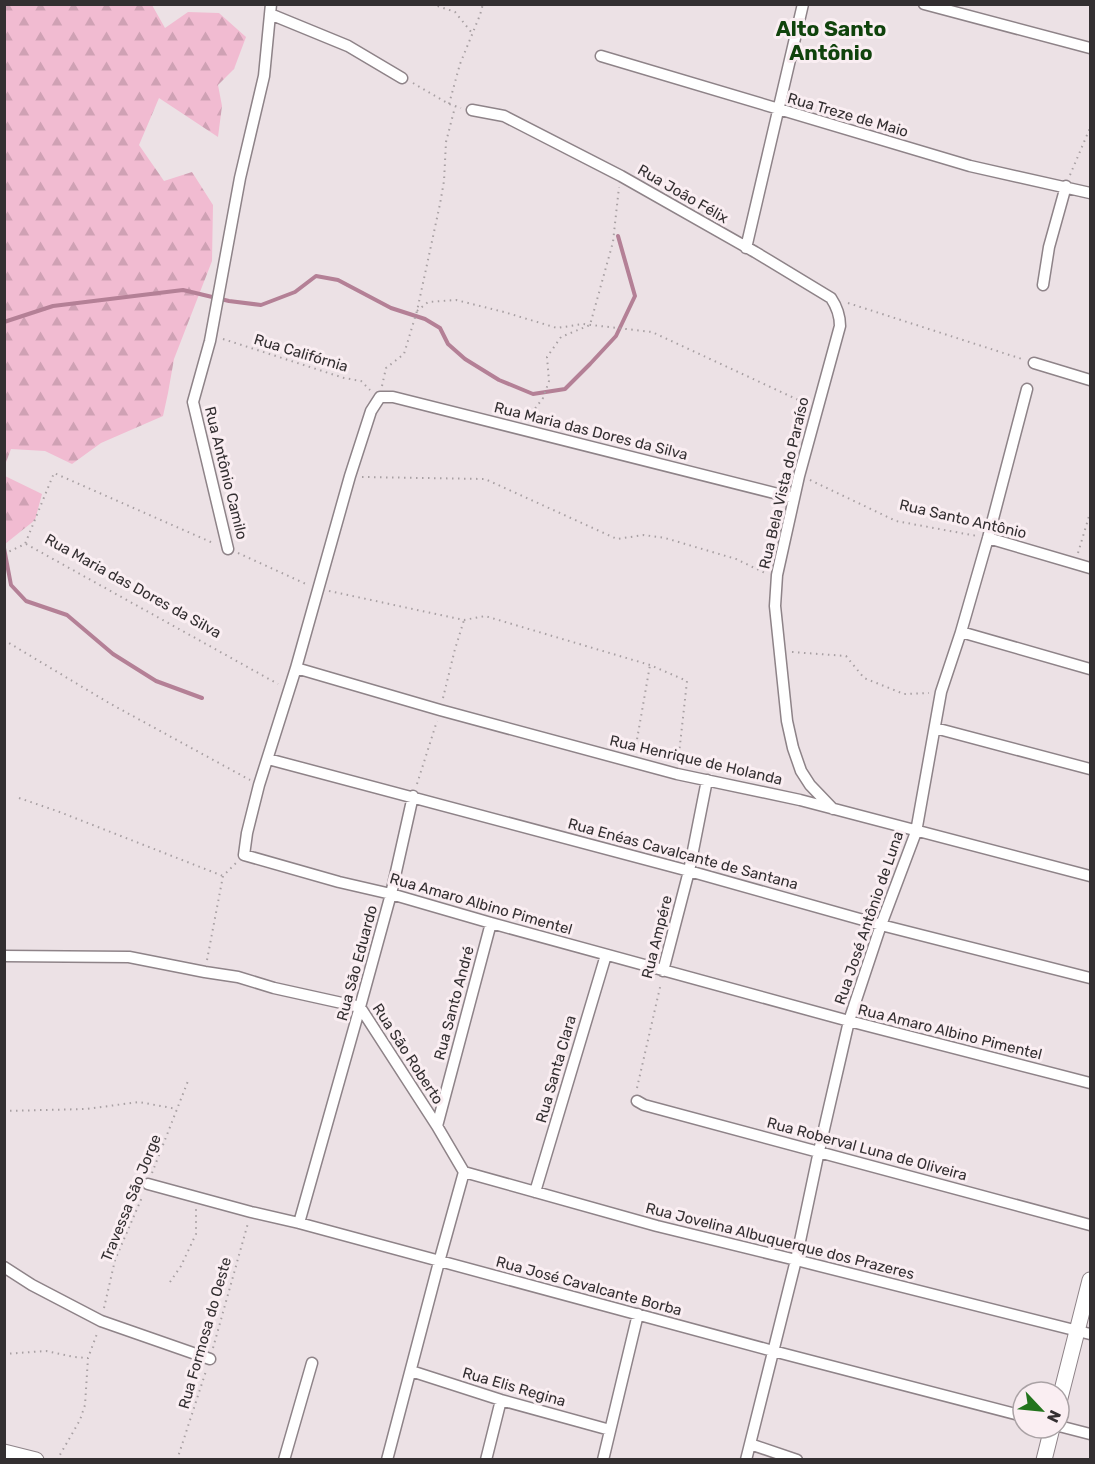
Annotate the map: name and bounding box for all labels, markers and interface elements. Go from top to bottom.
district label: Alto Santo Antônio [776,16,886,65]
street label: Rua Treze de Maio [785,89,911,141]
street label: Rua João Félix [634,161,732,227]
street label: Rua Califórnia [252,330,350,376]
street label: Rua Bela Vista do Paraíso [755,395,813,571]
street label: Rua Maria das Dores da Silva [492,398,690,464]
street label: Rua Antônio Camilo [201,405,251,541]
street label: Rua Santo Antônio [898,496,1028,542]
street label: Rua Maria das Dores da Silva [42,530,224,642]
street label: Rua Henrique de Holanda [608,731,784,789]
street label: Rua Enéas Cavalcante de Santana [566,815,800,893]
street label: Rua José Antônio de Luna [831,829,907,1007]
street label: Rua Amaro Albino Pimentel [388,869,574,939]
street label: Rua Ampére [638,894,676,980]
street label: Rua São Eduardo [333,903,381,1023]
street label: Rua Santo André [430,944,478,1062]
street label: Rua São Roberto [369,1000,447,1108]
street label: Rua Amaro Albino Pimentel [856,1000,1044,1064]
street label: Rua Santa Clara [532,1013,580,1125]
street label: Rua Roberval Luna de Oliveira [765,1114,969,1184]
street label: Travessa São Jorge [97,1132,165,1264]
street label: Rua Jovelina Albuquerque dos Prazeres [644,1199,917,1283]
street label: Rua José Cavalcante Borba [494,1252,684,1320]
street label: Rua Formosa do Oeste [175,1255,235,1411]
street label: Rua Elis Regina [460,1364,568,1410]
north arrow [1011,1380,1071,1440]
text: N [1043,1407,1065,1426]

